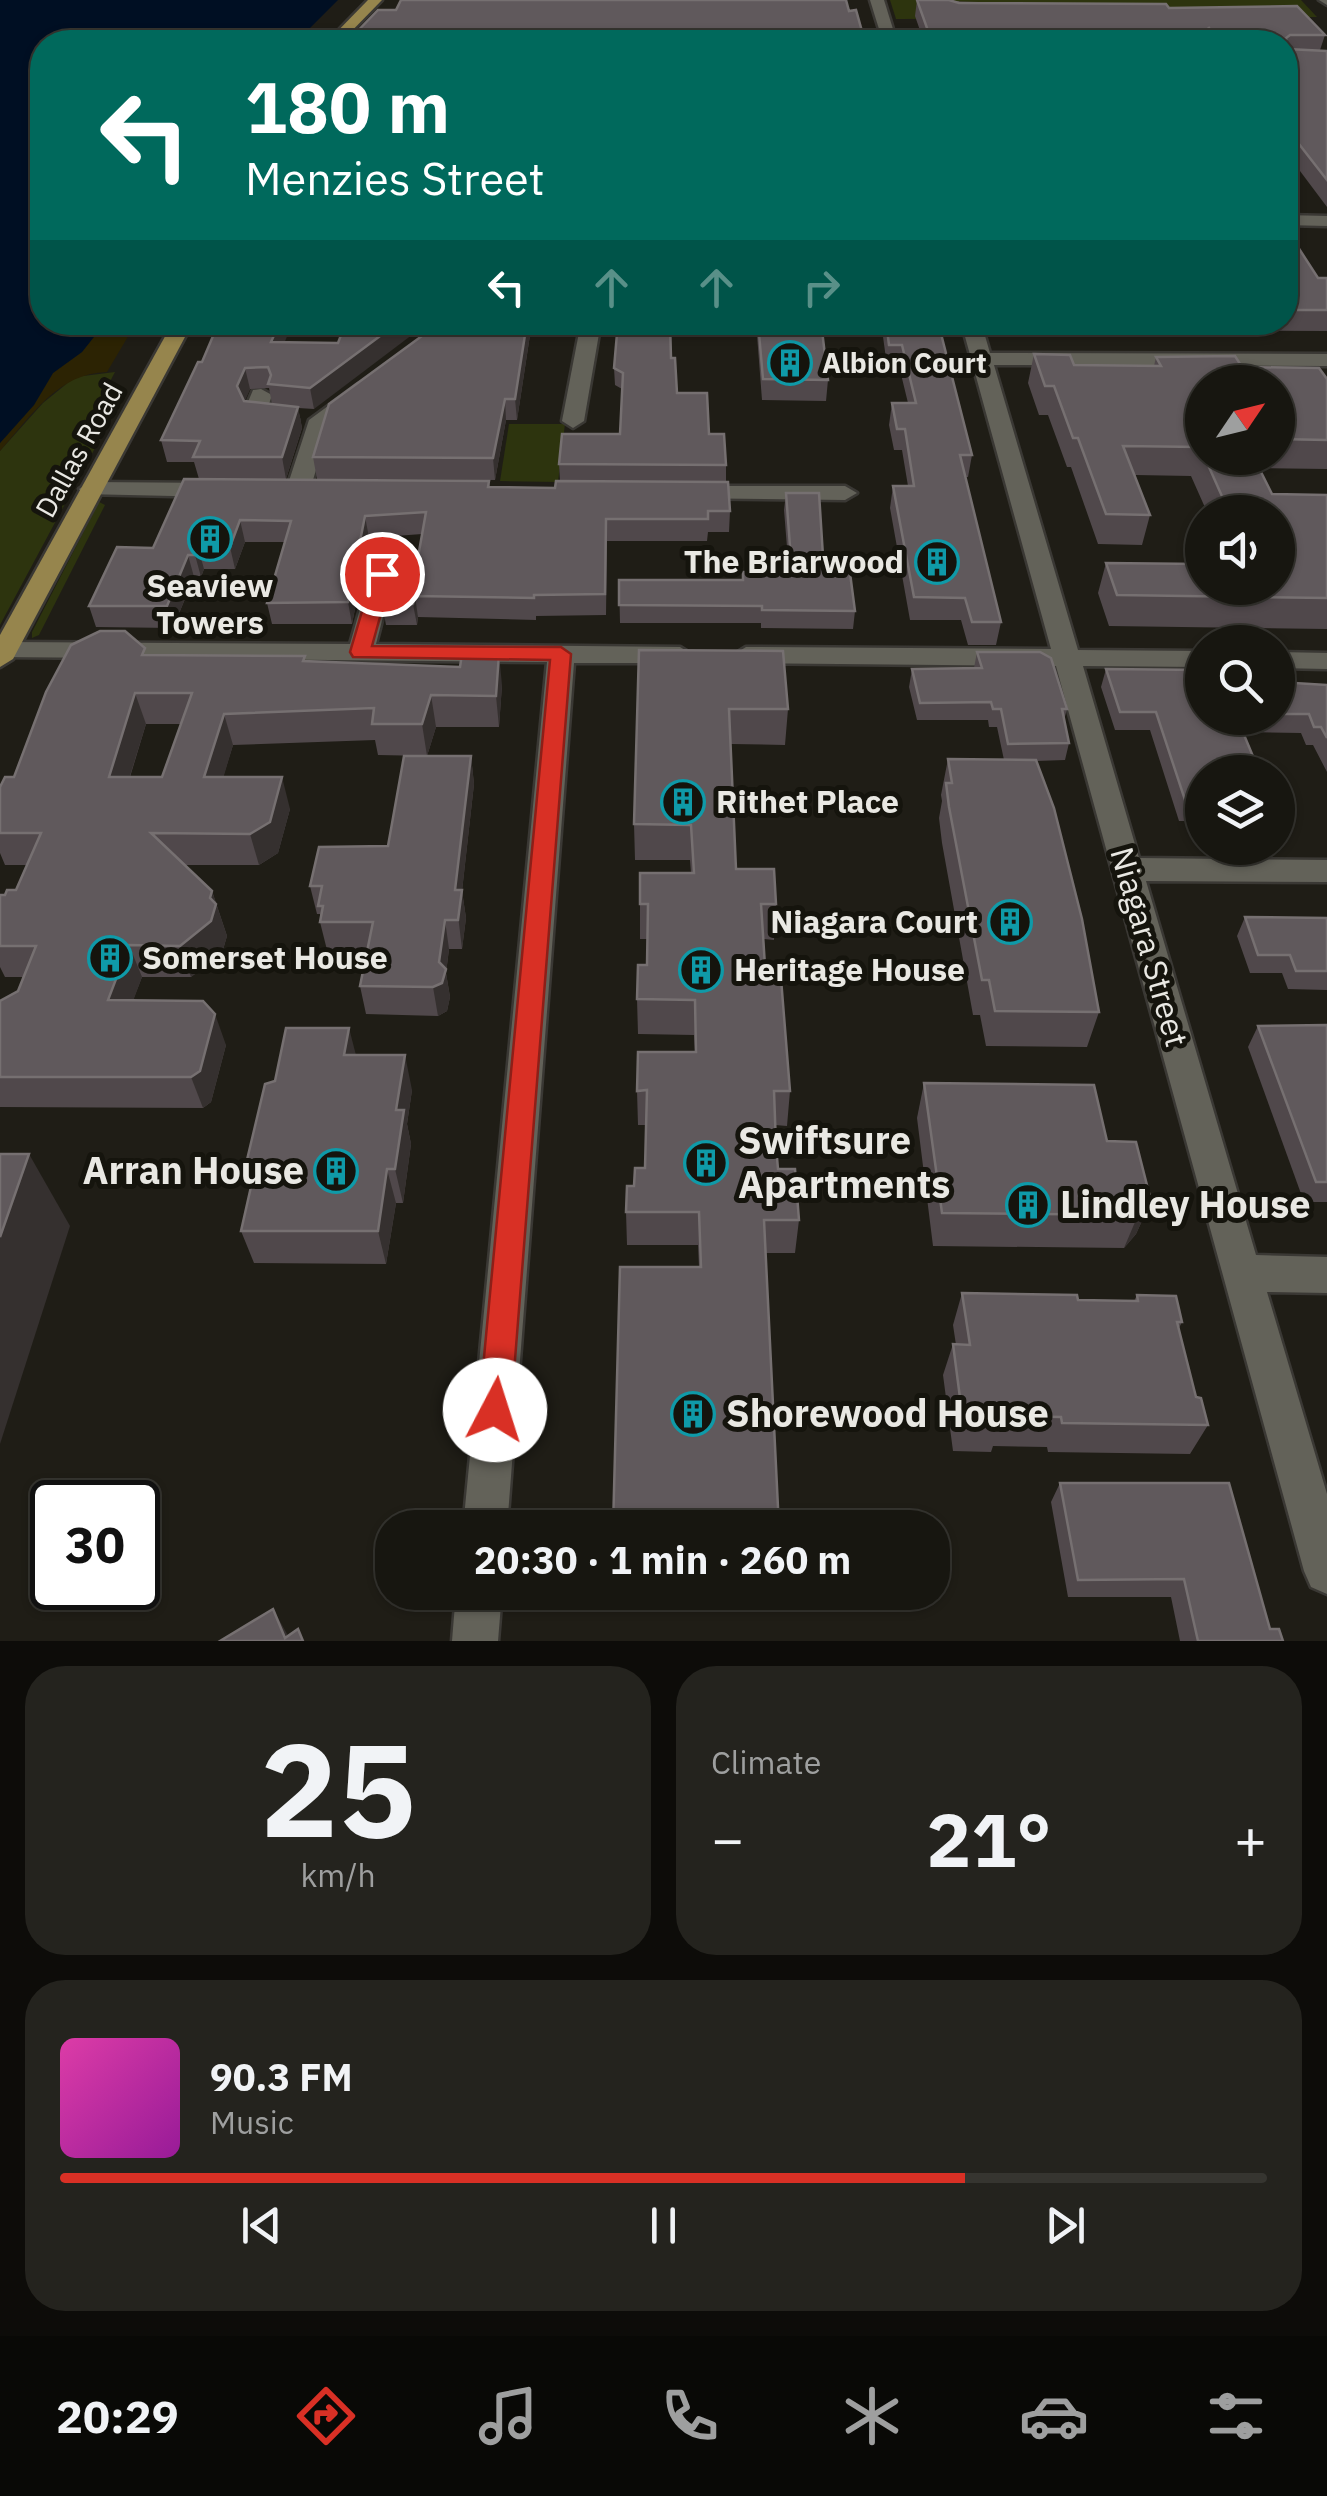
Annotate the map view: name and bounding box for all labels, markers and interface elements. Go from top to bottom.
text: 180 m [245,61,450,152]
icon: left [80,70,210,200]
text: Menzies Street [245,149,545,207]
icon: left [479,260,534,315]
icon: ahead [584,260,639,315]
icon: ahead [689,260,744,315]
icon: right [794,260,849,315]
building icon: Albion Court [767,340,813,386]
place label: Albion Court [822,344,987,381]
north arrow [1185,365,1295,475]
map controls [1185,365,1295,865]
street label: Dallas Road [26,376,131,524]
button: sound [1185,495,1295,605]
building icon: Seaview Towers [187,516,233,562]
pin [340,532,425,617]
building icon: The Briarwood [914,539,960,585]
place label: The Briarwood [684,540,904,582]
icon: arrive [355,547,410,602]
place label: Seaview Towers [147,564,274,643]
button: search [1185,625,1295,735]
button: layers [1185,755,1295,865]
building icon: Rithet Place [660,779,706,825]
place label: Rithet Place [716,780,899,822]
street label: Niagara Street [1101,842,1198,1051]
building icon: Niagara Court [987,899,1033,945]
place label: Niagara Court [770,900,978,942]
building icon: Somerset House [87,935,133,981]
place label: Somerset House [142,936,388,978]
building icon: Heritage House [678,947,724,993]
place label: Heritage House [734,948,965,990]
place label: Swiftsure Apartments [738,1115,951,1208]
building icon: Swiftsure Apartments [683,1140,729,1186]
place label: Arran House [82,1145,304,1194]
building icon: Arran House [313,1148,359,1194]
place label: Lindley House [1060,1179,1311,1228]
building icon: Lindley House [1005,1182,1051,1228]
position arrow [443,1358,547,1462]
place label: Shorewood House [726,1388,1049,1437]
building icon: Shorewood House [670,1391,716,1437]
speed limit sign: 30 [30,1480,160,1610]
text: 20:30 · 1 min · 260 m [474,1535,851,1584]
text: 25 [260,1704,416,1873]
text: Climate [711,1741,821,1783]
text: 21° [926,1790,1052,1888]
text: − [711,1803,744,1874]
text: + [1234,1803,1267,1874]
text: km/h [300,1854,376,1896]
text: 90.3 FM [210,2052,353,2101]
text: Music [210,2101,294,2143]
icon: previous [234,2198,289,2253]
icon: pause [636,2198,691,2253]
icon: next [1038,2198,1093,2253]
icon: directions [291,2381,361,2451]
icon: music [473,2381,543,2451]
icon: phone [655,2381,725,2451]
icon: climate [837,2381,907,2451]
icon: car [1019,2381,1089,2451]
icon: filters [1201,2381,1271,2451]
text: 20:29 [56,2387,179,2445]

